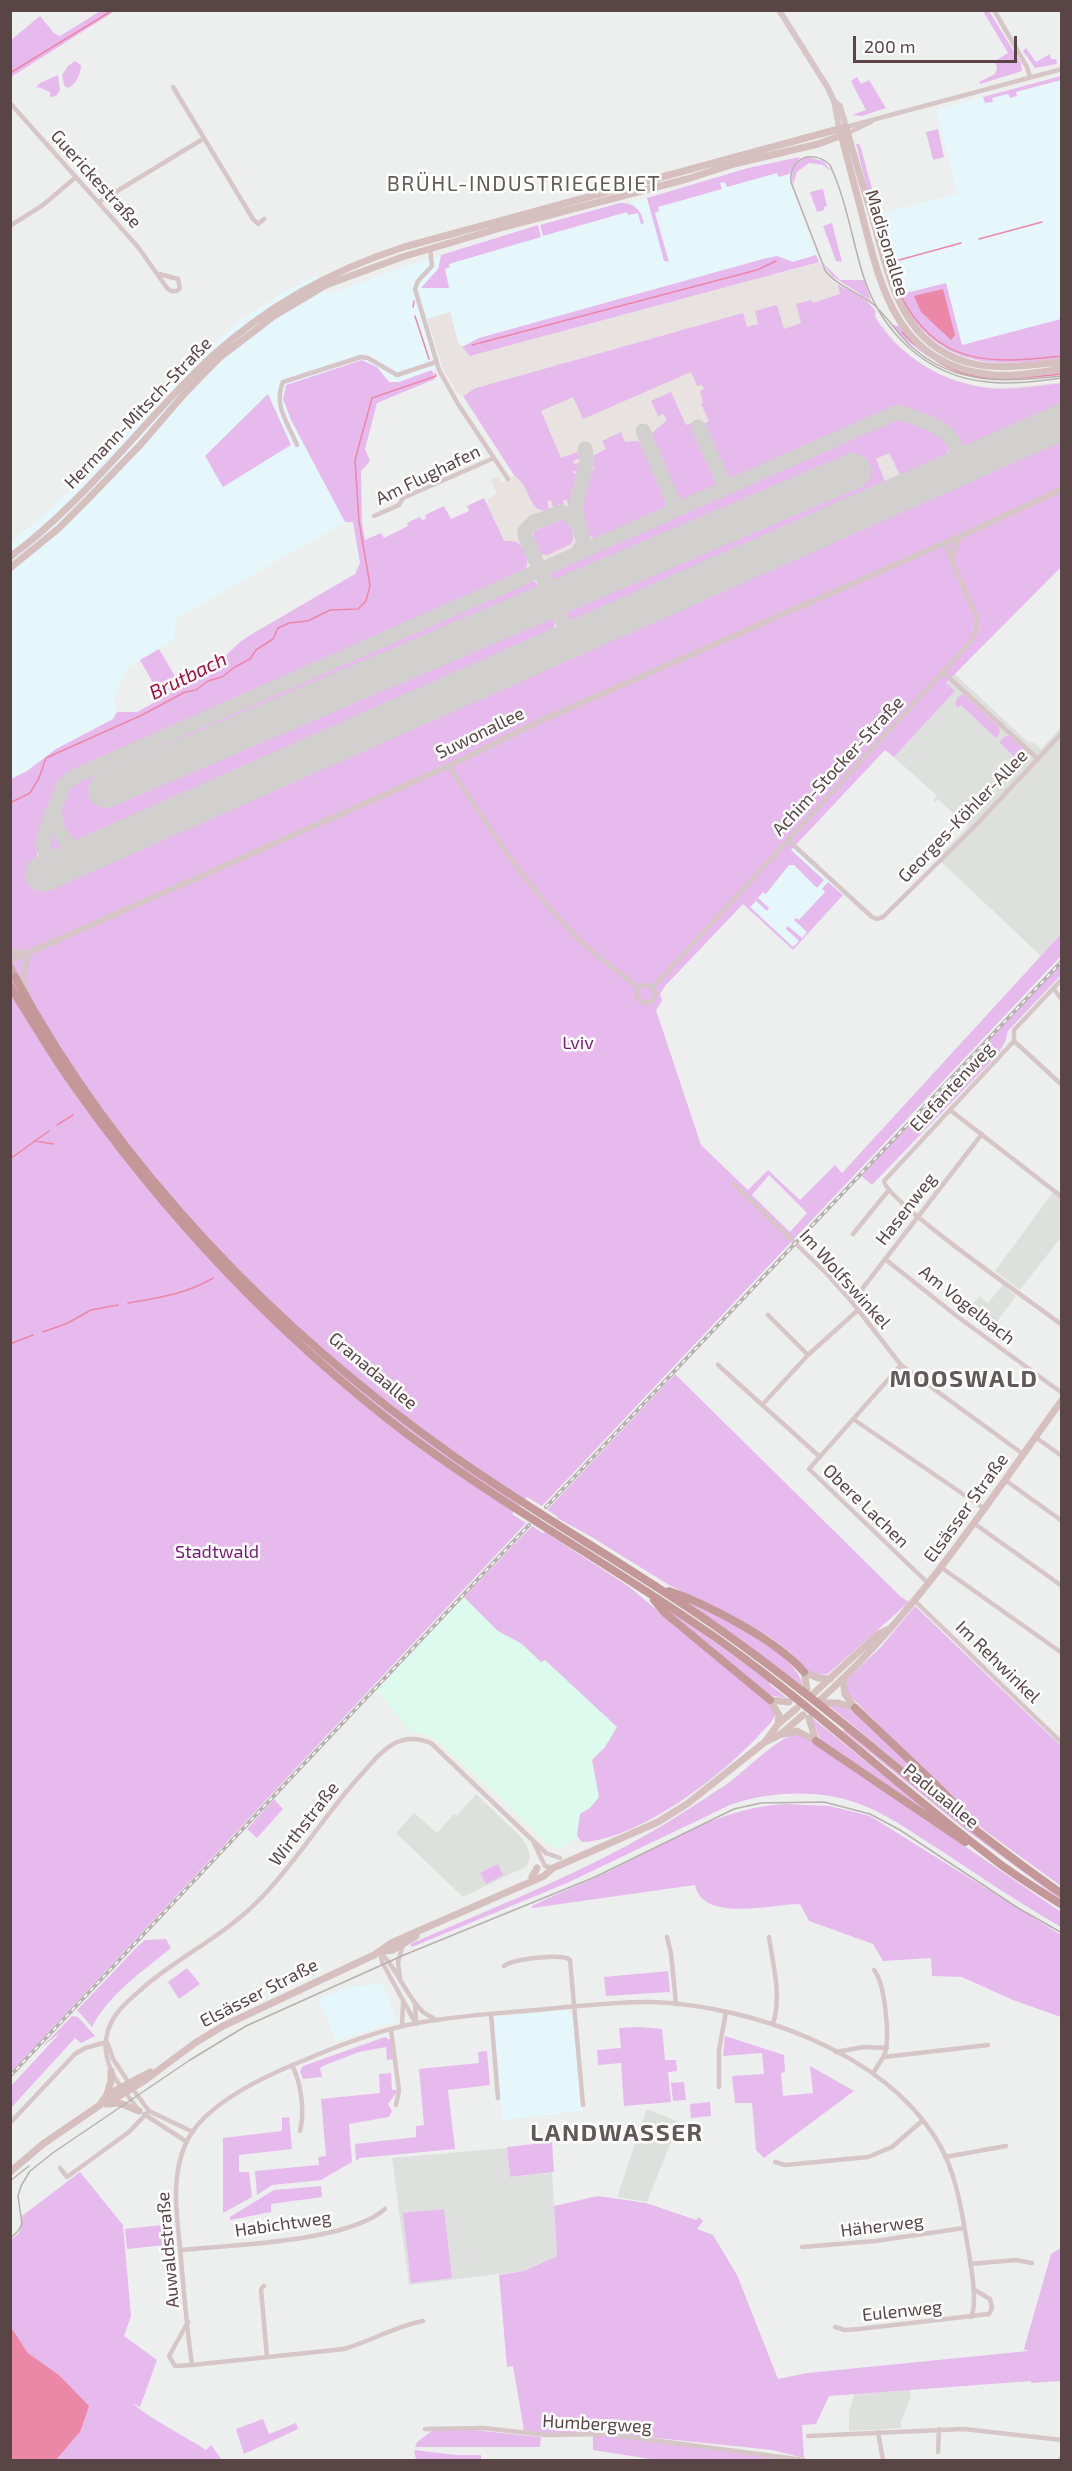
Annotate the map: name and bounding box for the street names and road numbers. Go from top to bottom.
street label: Guerickestraße [46,125,146,233]
street label: Madisonallee [861,187,913,299]
street label: Hermann-Mitsch-Straße [60,333,216,493]
street label: Am Flughafen [372,440,484,510]
street label: Achim-Stocker-Straße [768,692,908,840]
street label: Suwonallee [432,702,528,764]
street label: Georges-Köhler-Allee [894,745,1032,887]
street label: Elefantenweg [905,1038,999,1136]
street label: Hasenweg [871,1169,941,1249]
street label: Im Wolfswinkel [795,1225,895,1333]
street label: Am Vogelbach [915,1261,1019,1349]
street label: Granadaallee [324,1328,422,1414]
street label: Elsässer Straße [919,1449,1013,1567]
street label: Obere Lachen [819,1460,913,1552]
street label: Im Rehwinkel [951,1616,1045,1708]
street label: Paduaallee [899,1759,983,1833]
street label: Wirthstraße [264,1778,344,1870]
street label: Elsässer Straße [196,1954,322,2032]
street label: Auwaldstraße [152,2191,184,2309]
street label: Habichtweg [233,2207,333,2241]
street label: Häherweg [839,2210,925,2242]
street label: Eulenweg [861,2296,943,2326]
street label: Humbergweg [542,2410,652,2438]

